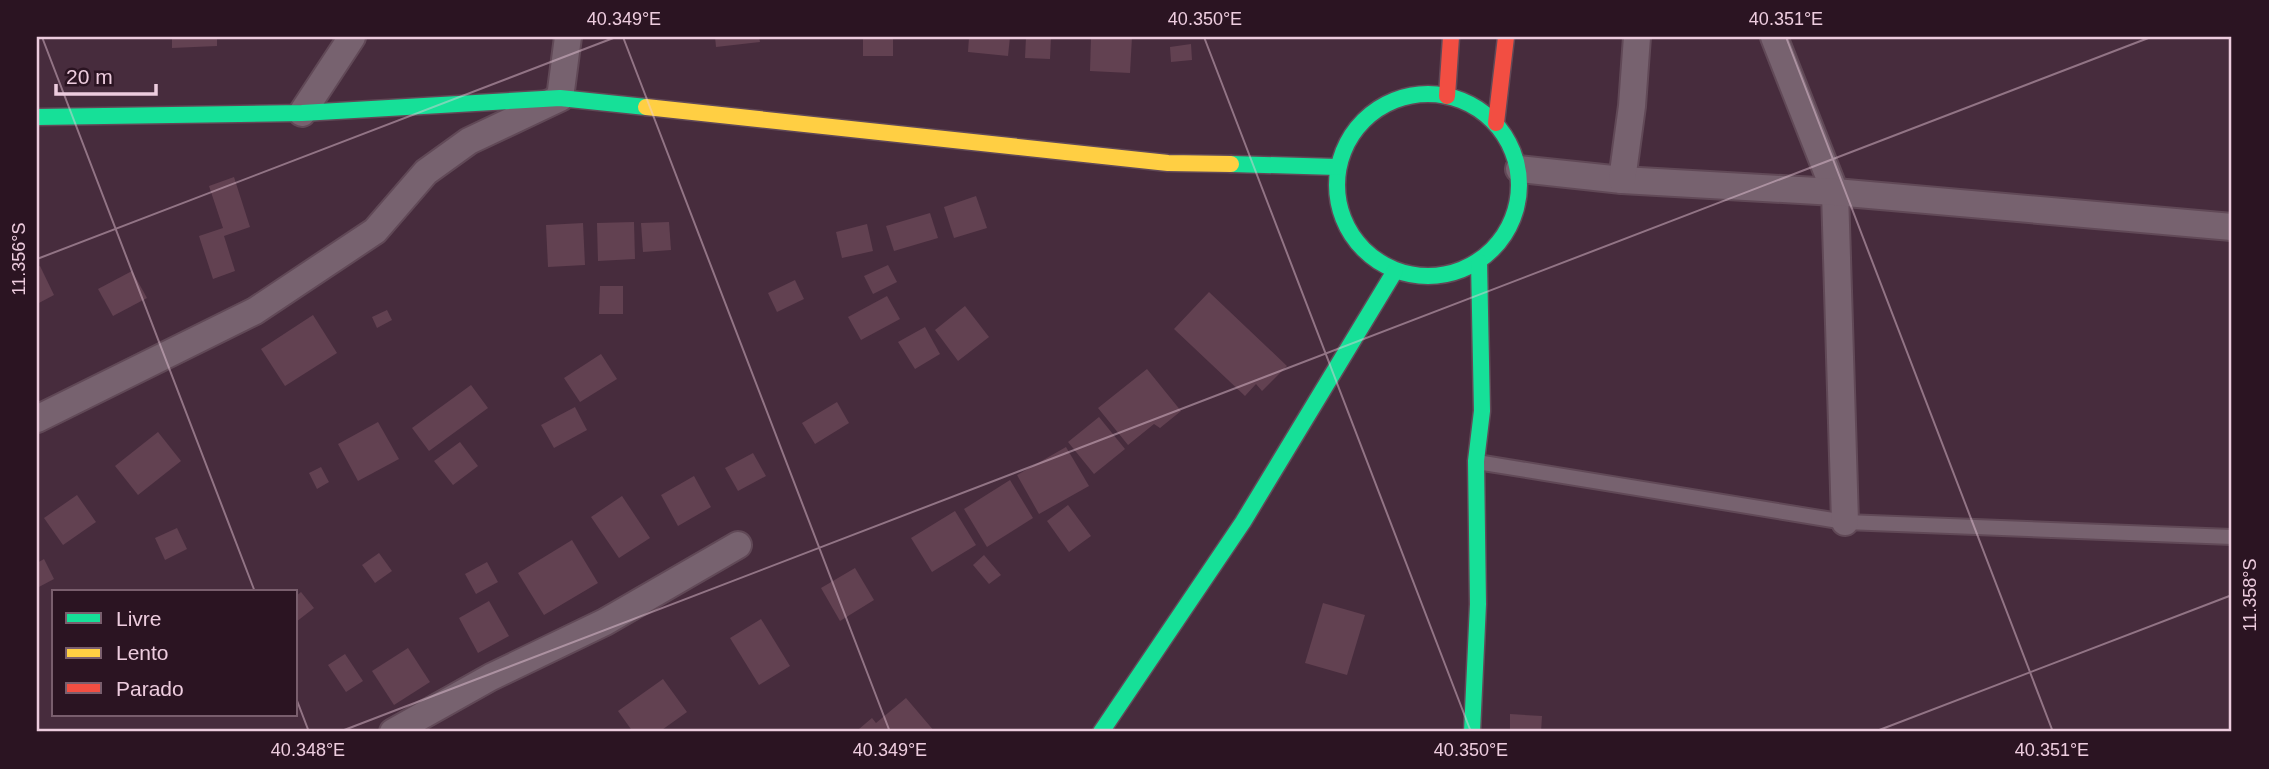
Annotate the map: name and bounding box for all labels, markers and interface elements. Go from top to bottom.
text: 40.349°E [587,9,661,29]
text: 40.350°E [1168,9,1242,29]
text: 40.351°E [1749,9,1823,29]
scale bar [56,52,156,96]
text: 20 m [66,65,113,88]
text: 11.356°S [9,223,29,295]
text: 11.358°S [2240,559,2260,631]
legend [52,590,298,716]
text: Livre [116,607,162,630]
text: Lento [116,641,169,664]
text: Parado [116,677,184,700]
text: 40.348°E [271,740,345,760]
text: 40.349°E [853,740,927,760]
text: 40.350°E [1434,740,1508,760]
text: 40.351°E [2015,740,2089,760]

